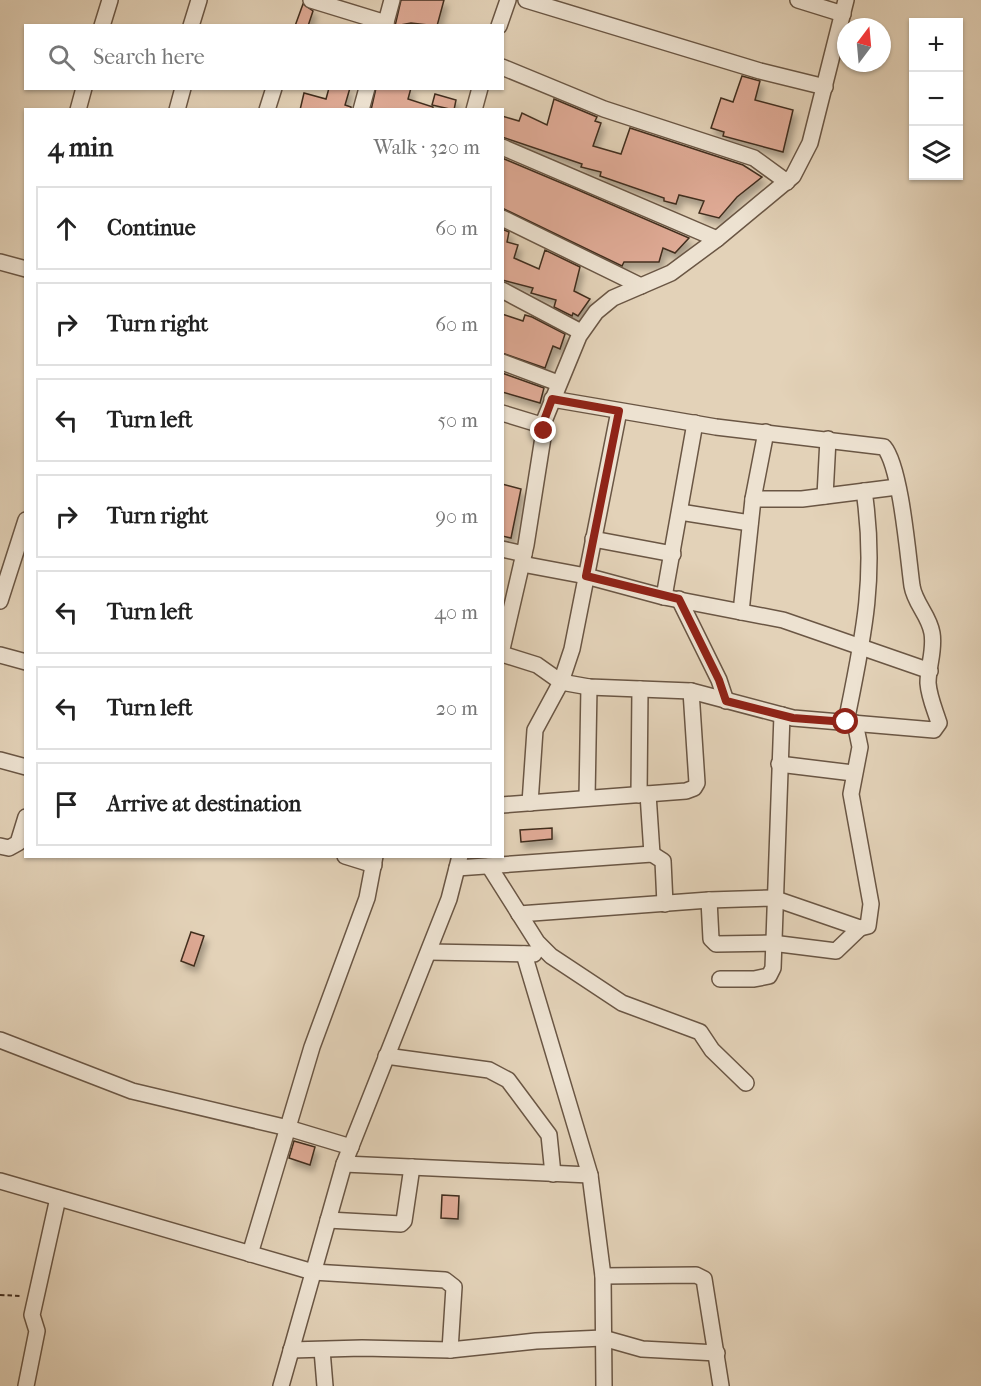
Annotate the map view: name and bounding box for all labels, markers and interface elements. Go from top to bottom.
north arrow [837,18,891,72]
map controls [909,18,963,180]
button: + [909,18,963,72]
search box [24,24,504,90]
icon: search [45,41,78,74]
text: Search here [93,44,205,70]
button: − [909,72,963,126]
button: layers [909,126,963,180]
text: 4 min [48,132,113,163]
text: Walk · 320 m [374,136,480,159]
icon: ahead [50,212,83,245]
text: Continue [107,215,196,241]
text: 60 m [435,217,478,240]
icon: right [50,308,83,341]
text: Turn right [107,311,208,337]
text: 60 m [435,313,478,336]
icon: left [50,404,83,437]
text: Turn left [107,407,193,433]
text: 50 m [437,409,478,432]
route end [530,417,556,443]
icon: right [50,500,83,533]
text: Turn right [107,503,208,529]
text: 90 m [436,505,478,528]
icon: left [50,596,83,629]
text: Turn left [107,599,193,625]
text: 40 m [434,601,478,624]
icon: left [50,692,83,725]
text: Turn left [107,695,193,721]
text: 20 m [436,697,478,720]
route start [832,708,858,734]
icon: arrive [50,788,83,821]
text: Arrive at destination [107,791,301,817]

